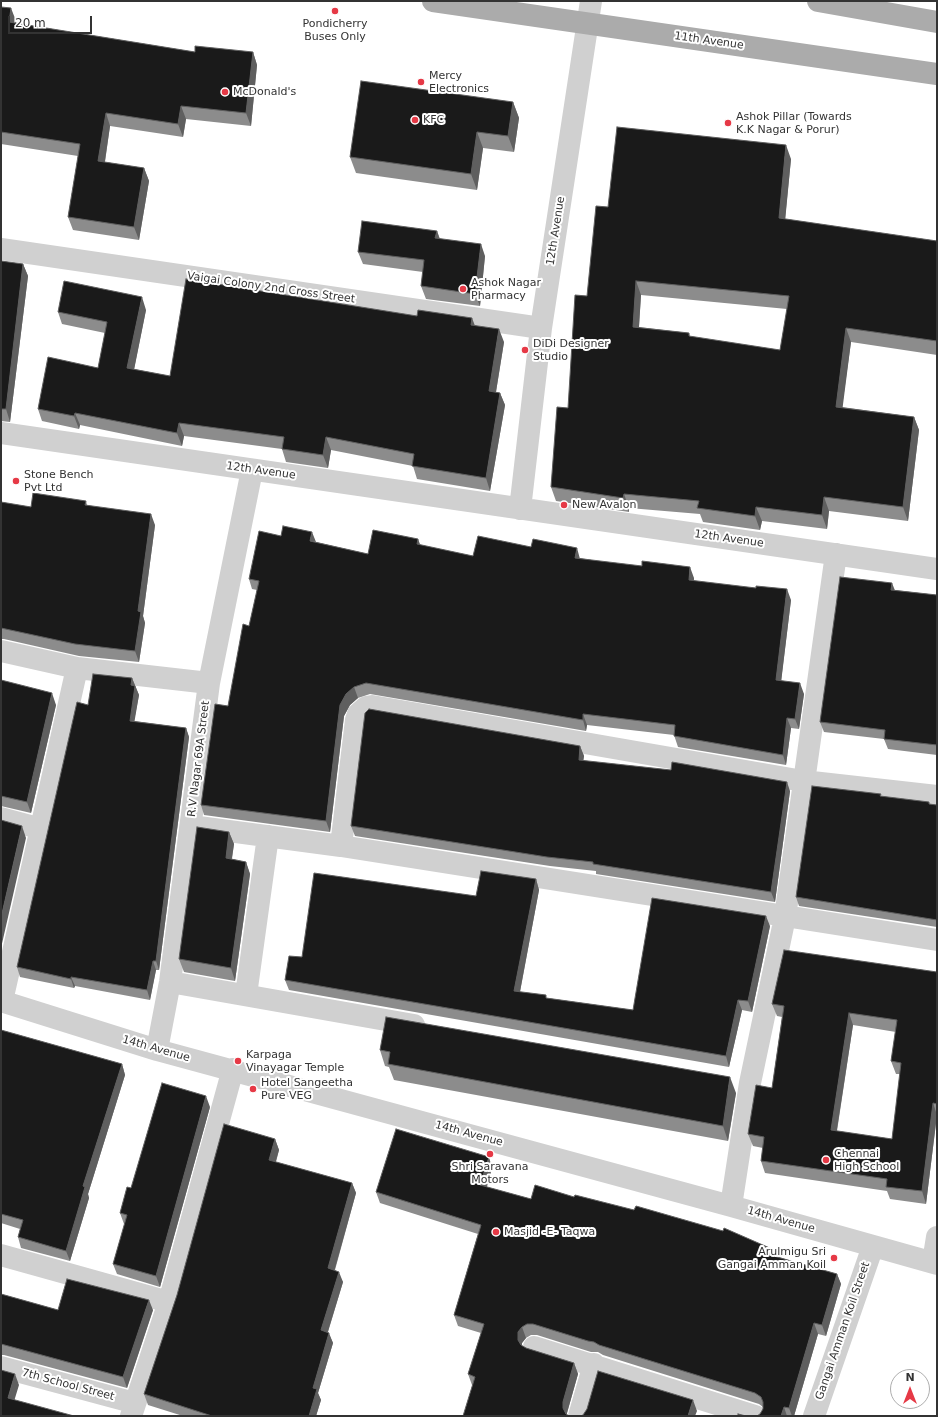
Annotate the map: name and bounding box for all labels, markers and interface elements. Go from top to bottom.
marker: Pondicherry Buses Only [330,6,340,16]
scale bar [10,8,94,34]
text: 20 m [15,16,46,30]
place label: Pondicherry Buses Only [302,17,368,43]
street label: 11th Avenue [674,30,744,52]
place label: Mercy Electronics [429,69,489,95]
marker: Mercy Electronics [416,77,426,87]
place label: McDonald's [233,85,296,99]
marker: McDonald's [220,87,230,97]
place label: Ashok Pillar (Towards K.K Nagar & Porur) [736,110,852,136]
place label: KFC [423,113,444,127]
marker: KFC [410,115,420,125]
marker: Ashok Pillar (Towards K.K Nagar & Porur) [723,118,733,128]
street label: 12th Avenue [544,196,568,266]
street label: Vaigai Colony 2nd Cross Street [186,270,356,306]
place label: Ashok Nagar Pharmacy [471,276,541,302]
marker: Ashok Nagar Pharmacy [458,284,468,294]
place label: DiDi Designer Studio [533,337,609,363]
marker: DiDi Designer Studio [520,345,530,355]
street label: 12th Avenue [226,460,296,482]
place label: Stone Bench Pvt Ltd [24,468,94,494]
marker: Stone Bench Pvt Ltd [11,476,21,486]
place label: New Avalon [572,498,636,512]
marker: New Avalon [559,500,569,510]
street label: 12th Avenue [694,528,764,550]
street label: R.V Nagar 69A Street [185,700,213,818]
street label: 14th Avenue [121,1033,191,1065]
place label: Karpaga Vinayagar Temple [246,1048,344,1074]
marker: Karpaga Vinayagar Temple [233,1056,243,1066]
place label: Hotel Sangeetha Pure VEG [261,1076,353,1102]
marker: Hotel Sangeetha Pure VEG [248,1084,258,1094]
street label: 14th Avenue [434,1119,504,1149]
place label: Chennai High School [834,1147,899,1173]
marker: Shri Saravana Motors [485,1149,495,1159]
marker: Chennai High School [821,1155,831,1165]
place label: Shri Saravana Motors [452,1160,528,1186]
street label: 14th Avenue [746,1204,816,1236]
place label: Masjid -E- Taqwa [504,1225,595,1239]
marker: Masjid -E- Taqwa [491,1227,501,1237]
place label: Arulmigu Sri Gangai Amman Koil [718,1245,826,1271]
marker: Arulmigu Sri Gangai Amman Koil [829,1253,839,1263]
street label: Gangai Amman Koil Street [813,1260,873,1402]
street label: 7th School Street [20,1366,116,1404]
north arrow [890,1369,930,1409]
text: N [905,1371,915,1384]

